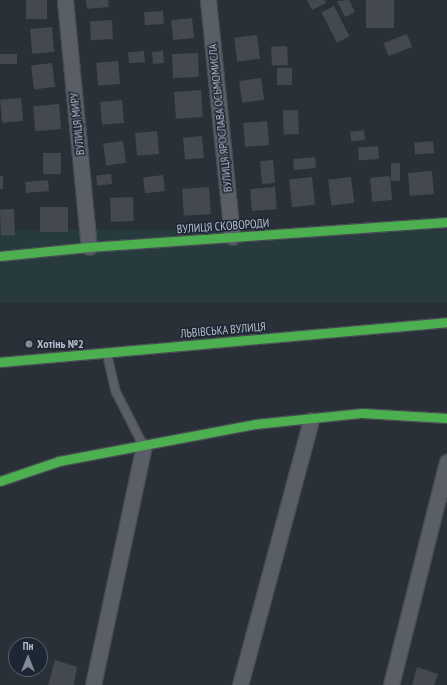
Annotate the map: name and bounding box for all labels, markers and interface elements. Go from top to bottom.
street label: ВУЛИЦЯ ЯРОСЛАВА ОСЬМОМИСЛА [205,43,235,193]
street label: ВУЛИЦЯ МИРУ [67,92,87,156]
street label: ВУЛИЦЯ СКОВОРОДИ [176,216,270,236]
street label: ЛЬВІВСЬКА ВУЛИЦЯ [179,319,267,341]
place label: Хотінь №2 [37,337,84,351]
marker: Хотінь №2 [24,339,34,349]
north arrow [8,637,48,677]
text: Пн [23,639,33,653]

